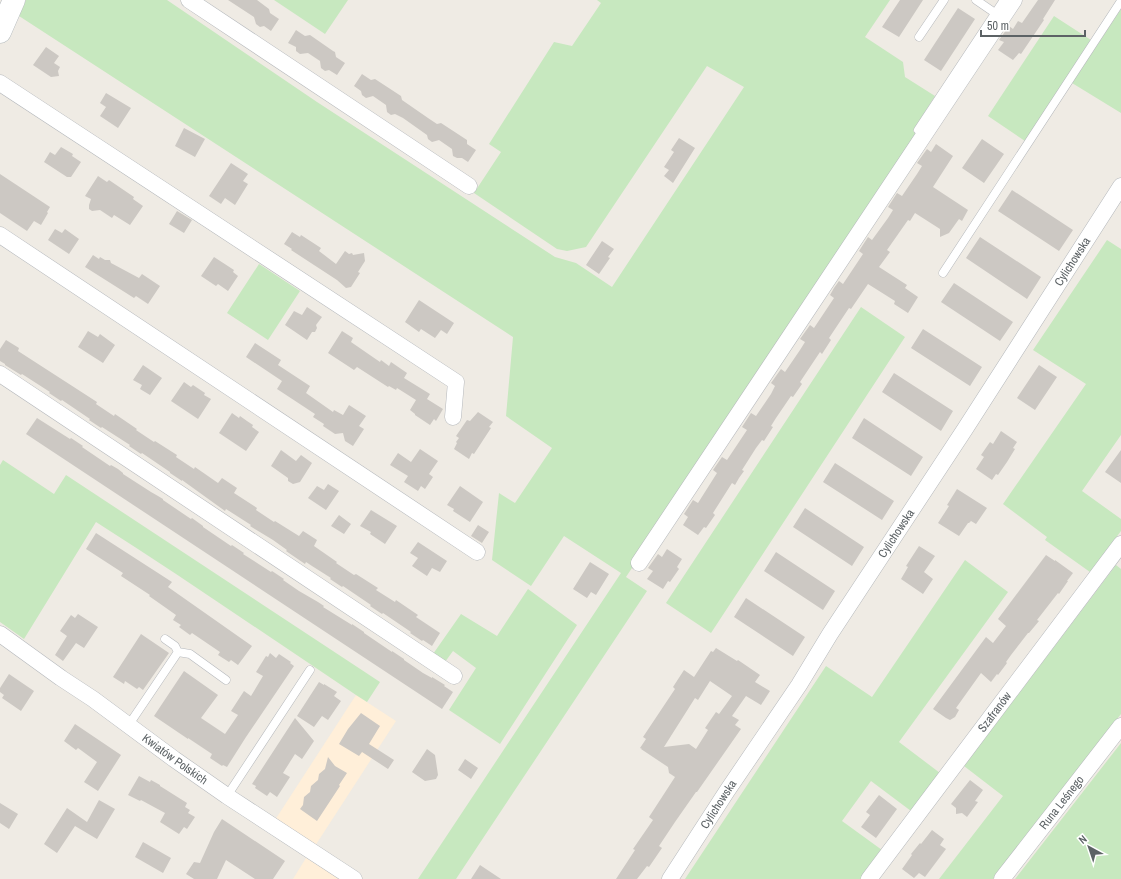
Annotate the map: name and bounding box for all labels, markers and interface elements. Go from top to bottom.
scale bar [981,12,1085,38]
text: 50 m [987,18,1009,34]
street label: Cylichowska [1051,234,1094,289]
street label: Cylichowska [874,506,918,561]
street label: Szafranów [974,688,1016,735]
street label: Kwiatów Polskich [139,730,211,788]
street label: Runa Leśnego [1036,772,1088,833]
street label: Cylichowska [697,776,741,832]
north arrow [1069,827,1109,867]
text: N [1076,832,1090,847]

